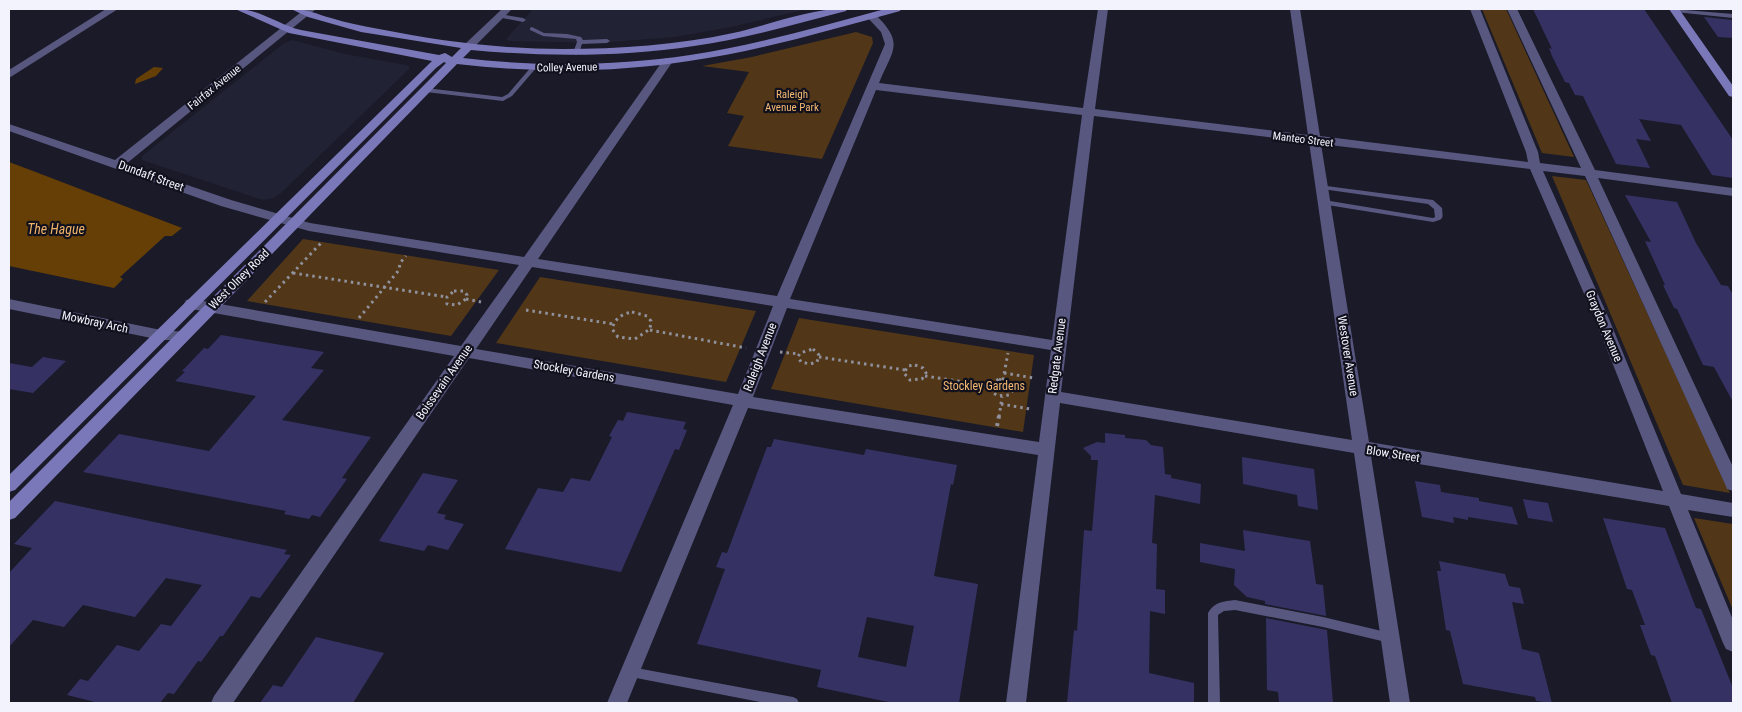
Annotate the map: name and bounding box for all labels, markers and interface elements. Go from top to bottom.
street label: Colley Avenue [537,60,597,75]
street label: Fairfax Avenue [185,62,243,113]
park label: Raleigh Avenue Park [765,88,819,114]
street label: Manteo Street [1272,129,1334,150]
street label: Dundaff Street [116,158,186,194]
water label: The Hague [27,221,85,237]
street label: West Olney Road [206,246,272,312]
street label: Graydon Avenue [1583,288,1625,364]
street label: Mowbray Arch [61,308,130,336]
street label: Westover Avenue [1335,315,1361,397]
street label: Redgate Avenue [1045,317,1069,395]
street label: Raleigh Avenue [741,320,780,393]
street label: Boissevain Avenue [413,341,475,422]
street label: Stockley Gardens [532,357,616,385]
park label: Stockley Gardens [943,379,1025,393]
street label: Blow Street [1365,443,1421,465]

